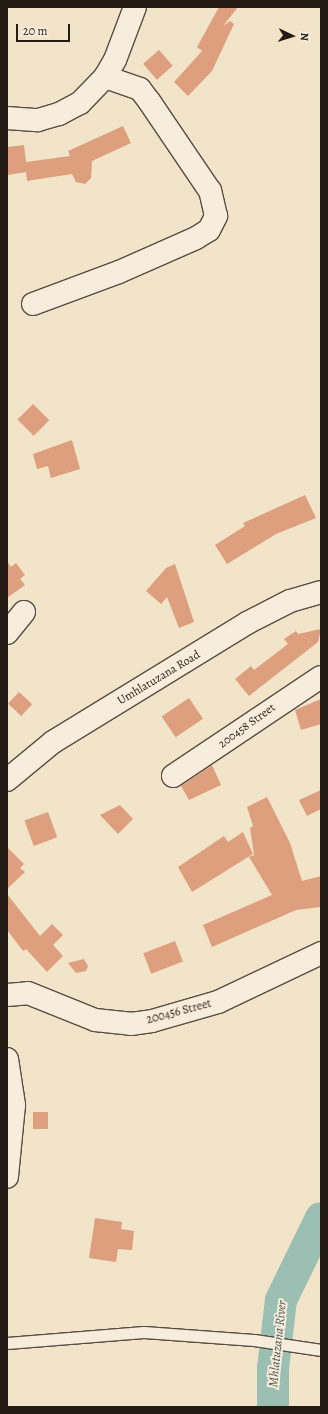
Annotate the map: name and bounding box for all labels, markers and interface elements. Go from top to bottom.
scale bar [18,16,72,42]
north arrow [272,16,312,56]
text: 20 m [23,23,47,39]
text: N [297,32,312,41]
street label: Umhlatuzana Road [115,648,203,708]
street label: 200458 Street [216,701,278,751]
street label: 200456 Street [145,996,213,1028]
water label: Mhlatuzana River [266,1300,290,1388]

